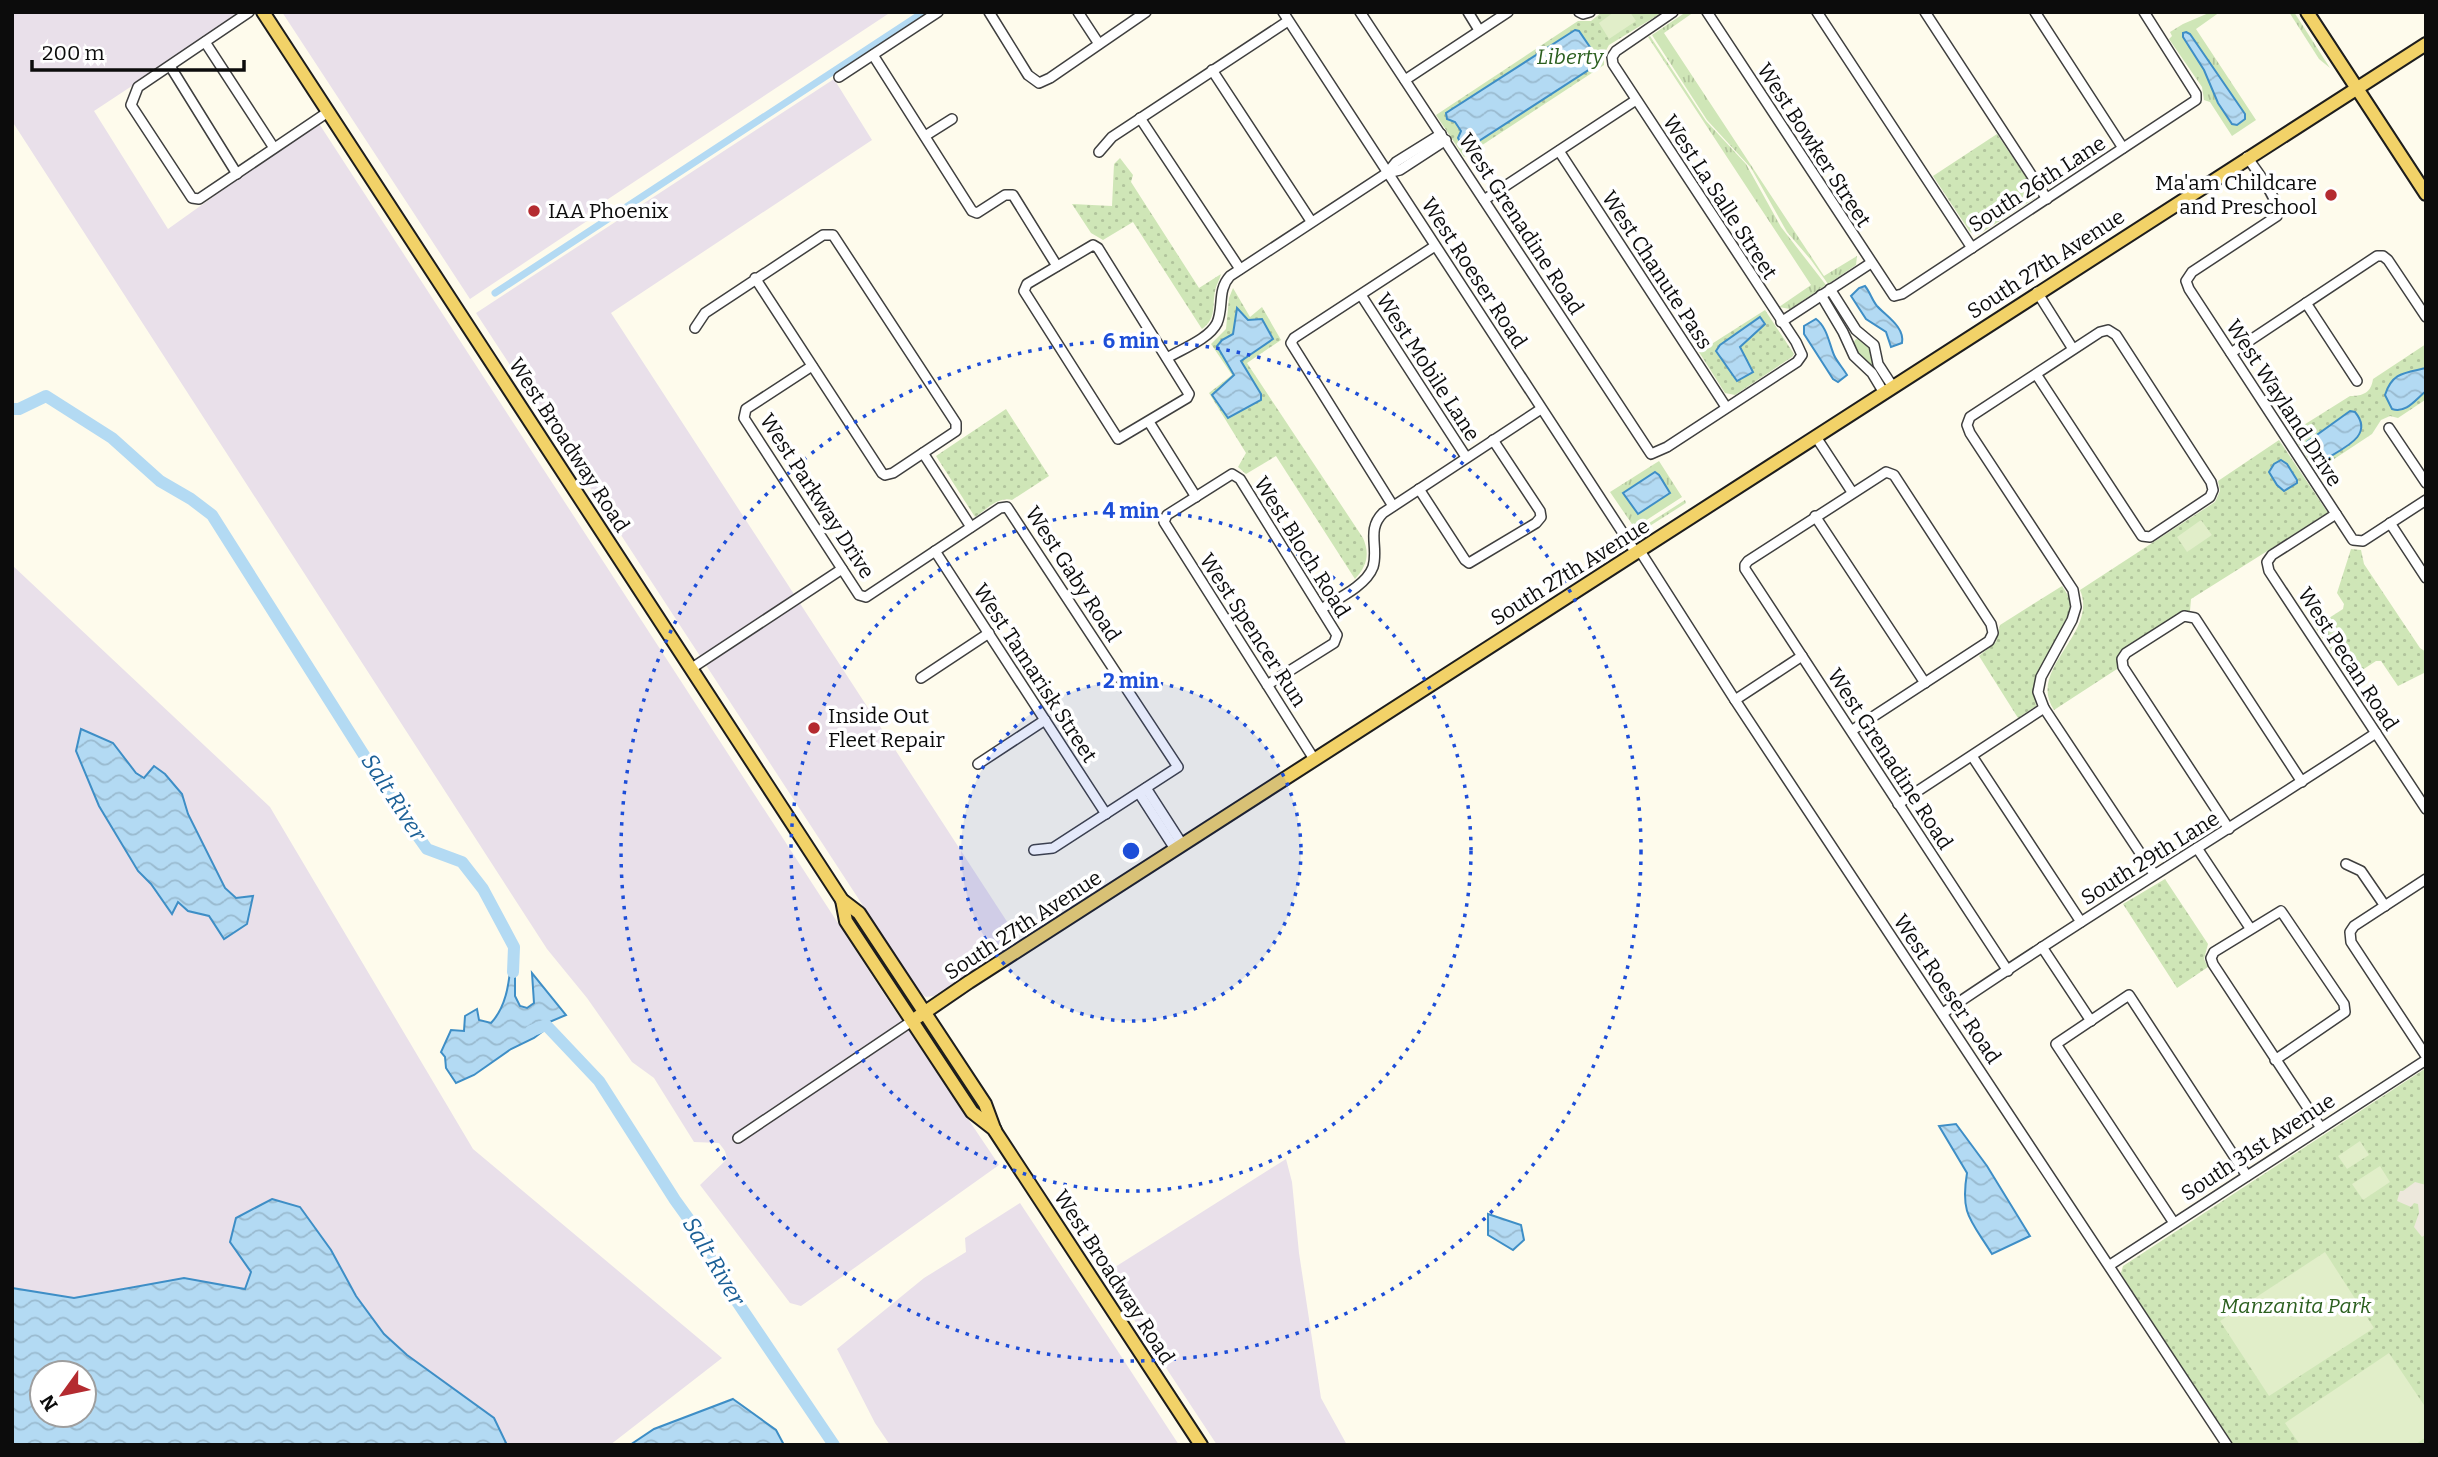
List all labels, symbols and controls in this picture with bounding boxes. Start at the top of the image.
scale bar [32,28,243,72]
text: 200 m [42,40,105,66]
park label: Liberty [1537,44,1604,70]
street label: West Bowker Street [1751,58,1877,232]
street label: West La Salle Street [1657,110,1783,284]
street label: West Grenadine Road [1453,128,1589,320]
street label: South 26th Lane [1964,130,2110,238]
place label: Ma'am Childcare and Preschool [2155,170,2317,220]
street label: West Chanute Pass [1596,186,1718,354]
marker: Ma'am Childcare and Preschool [2323,187,2339,203]
street label: West Roeser Road [1416,193,1532,353]
place label: IAA Phoenix [548,198,669,224]
marker: IAA Phoenix [526,203,542,219]
street label: South 27th Avenue [1962,203,2130,325]
street label: West Mobile Lane [1370,288,1486,446]
street label: West Wayland Drive [2220,315,2348,491]
text: 6 min [1103,328,1160,354]
street label: West Broadway Road [503,353,635,537]
street label: West Parkway Drive [754,409,880,583]
street label: West Bloch Road [1248,472,1356,622]
text: 4 min [1103,498,1160,524]
street label: West Gaby Road [1020,501,1126,647]
street label: South 27th Avenue [1486,513,1654,631]
street label: West Spencer Run [1194,548,1312,712]
street label: West Tamarisk Street [967,579,1103,768]
street label: West Pecan Road [2292,582,2404,736]
street label: West Grenadine Road [1822,663,1958,855]
text: 2 min [1103,668,1159,694]
place label: Inside Out Fleet Repair [828,703,945,753]
marker: Inside Out Fleet Repair [806,720,822,736]
water label: Salt River [356,748,433,847]
street label: South 29th Lane [2076,805,2224,911]
centre of rings [1119,839,1143,863]
street label: South 27th Avenue [939,864,1107,986]
street label: West Roeser Road [1887,909,2007,1069]
street label: South 31st Avenue [2176,1088,2340,1206]
street label: West Broadway Road [1048,1185,1180,1369]
water label: Salt River [677,1212,752,1312]
park label: Manzanita Park [2221,1293,2372,1319]
north arrow [28,1359,98,1429]
text: N [35,1390,63,1415]

